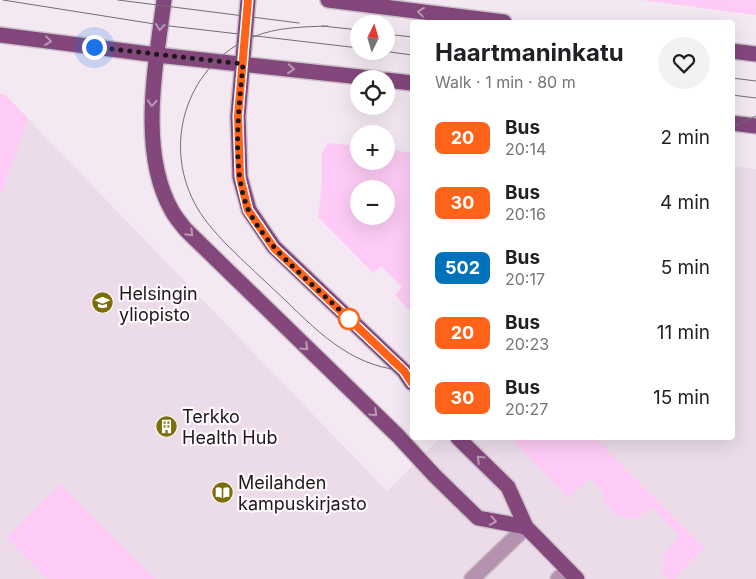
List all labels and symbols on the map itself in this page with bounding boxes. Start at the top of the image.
one-way arrow [417,7,425,18]
north arrow [350,15,395,60]
one-way arrow [155,24,166,32]
one-way arrow [45,35,53,46]
your location [82,35,107,60]
one-way arrow [288,63,296,74]
one-way arrow [147,100,158,108]
one-way arrow [184,227,193,236]
place label: Helsingin yliopisto [119,283,198,325]
school or university icon: Helsingin yliopisto [91,291,115,315]
unlabelled marker [338,308,360,330]
one-way arrow [300,341,309,350]
place label: Terkko Health Hub [182,406,277,448]
one-way arrow [369,407,378,416]
building icon: Terkko Health Hub [154,414,178,438]
one-way arrow [476,456,485,465]
place label: Meilahden kampuskirjasto [238,472,367,514]
library icon: Meilahden kampuskirjasto [210,480,234,504]
one-way arrow [488,515,497,526]

